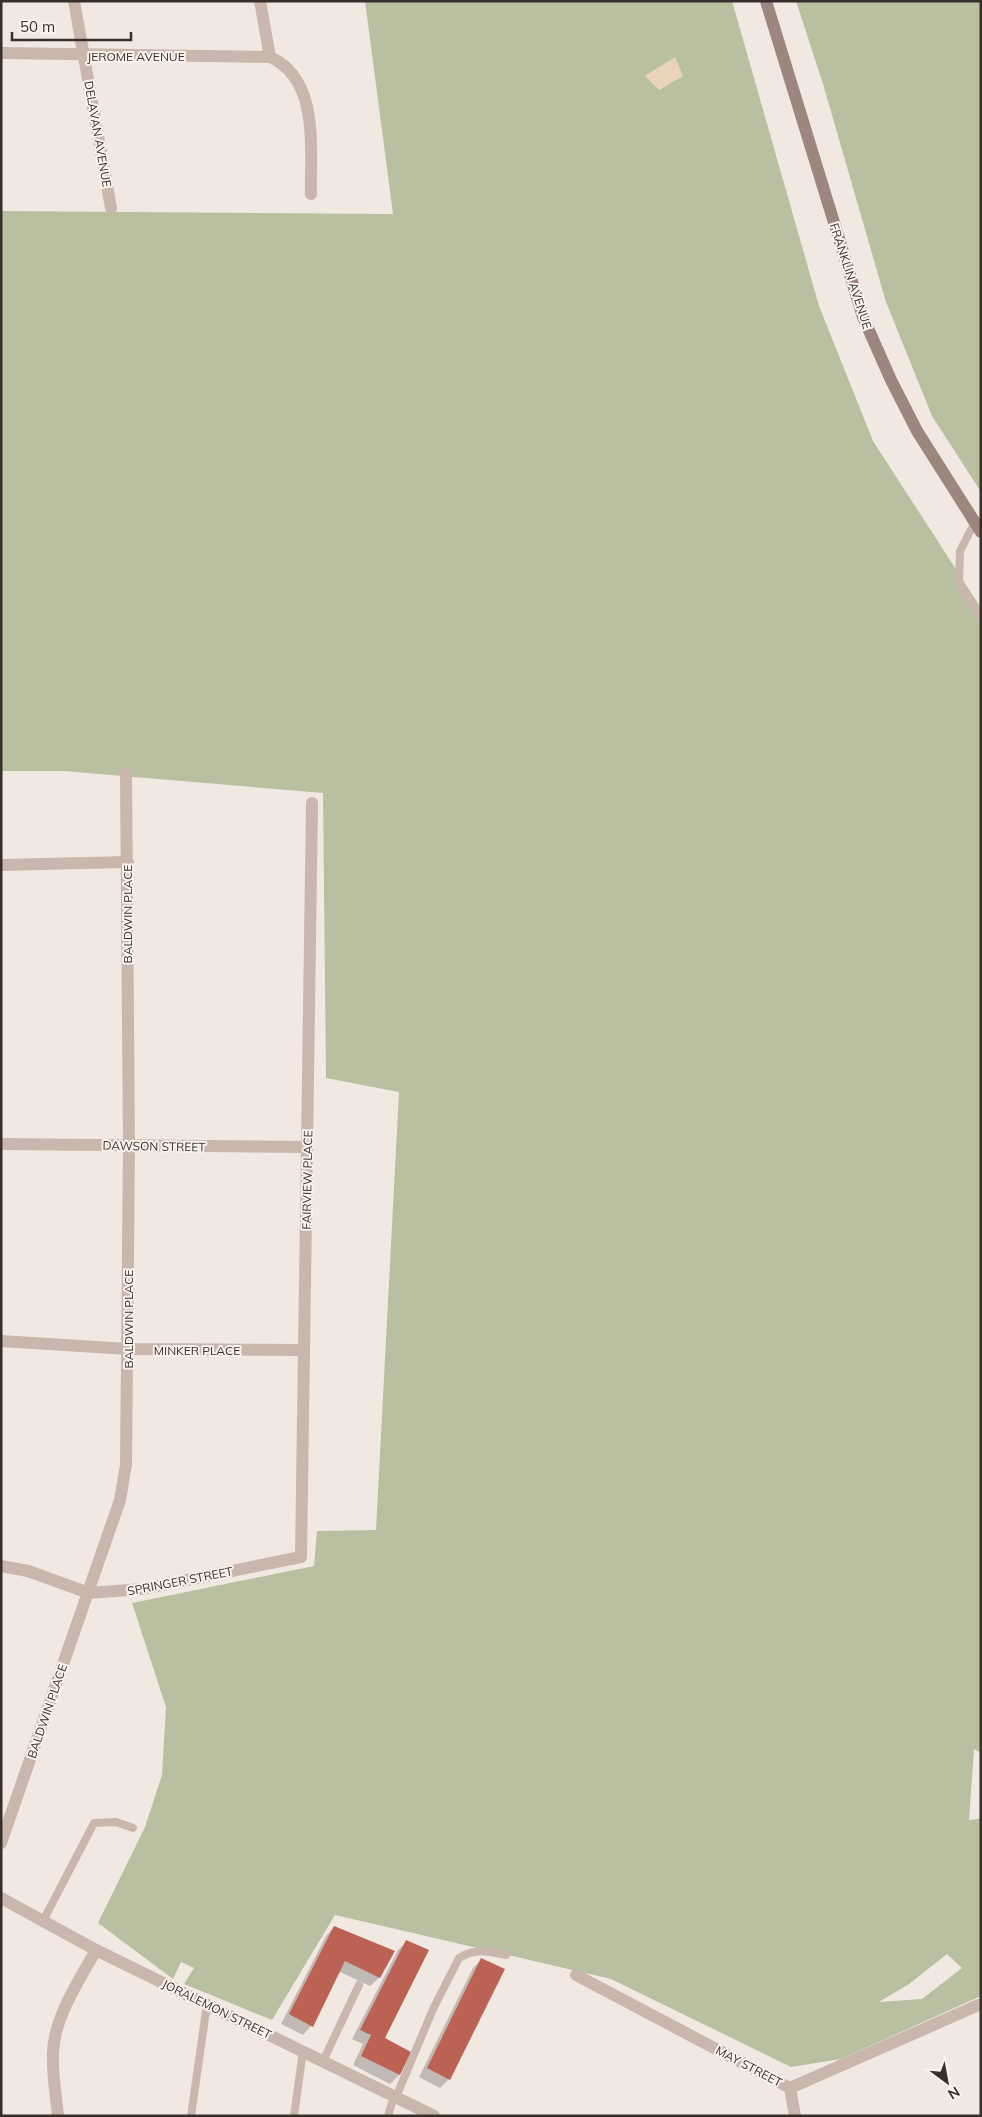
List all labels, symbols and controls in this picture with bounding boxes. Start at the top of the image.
scale bar [12,10,131,42]
text: 50 m [20,17,55,36]
street label: JEROME AVENUE [87,49,185,64]
street label: DELAVAN AVENUE [81,80,115,188]
street label: FRANKLIN AVENUE [827,221,875,331]
street label: BALDWIN PLACE [120,865,135,963]
street label: FAIRVIEW PLACE [299,1130,315,1230]
street label: DAWSON STREET [102,1138,206,1154]
street label: BALDWIN PLACE [121,1270,136,1368]
street label: MINKER PLACE [154,1343,240,1358]
street label: SPRINGER STREET [126,1563,235,1599]
street label: BALDWIN PLACE [24,1662,70,1760]
street label: JORALEMON STREET [160,1976,275,2042]
street label: MAY STREET [713,2042,785,2090]
north arrow [922,2057,972,2107]
text: N [945,2083,963,2103]

